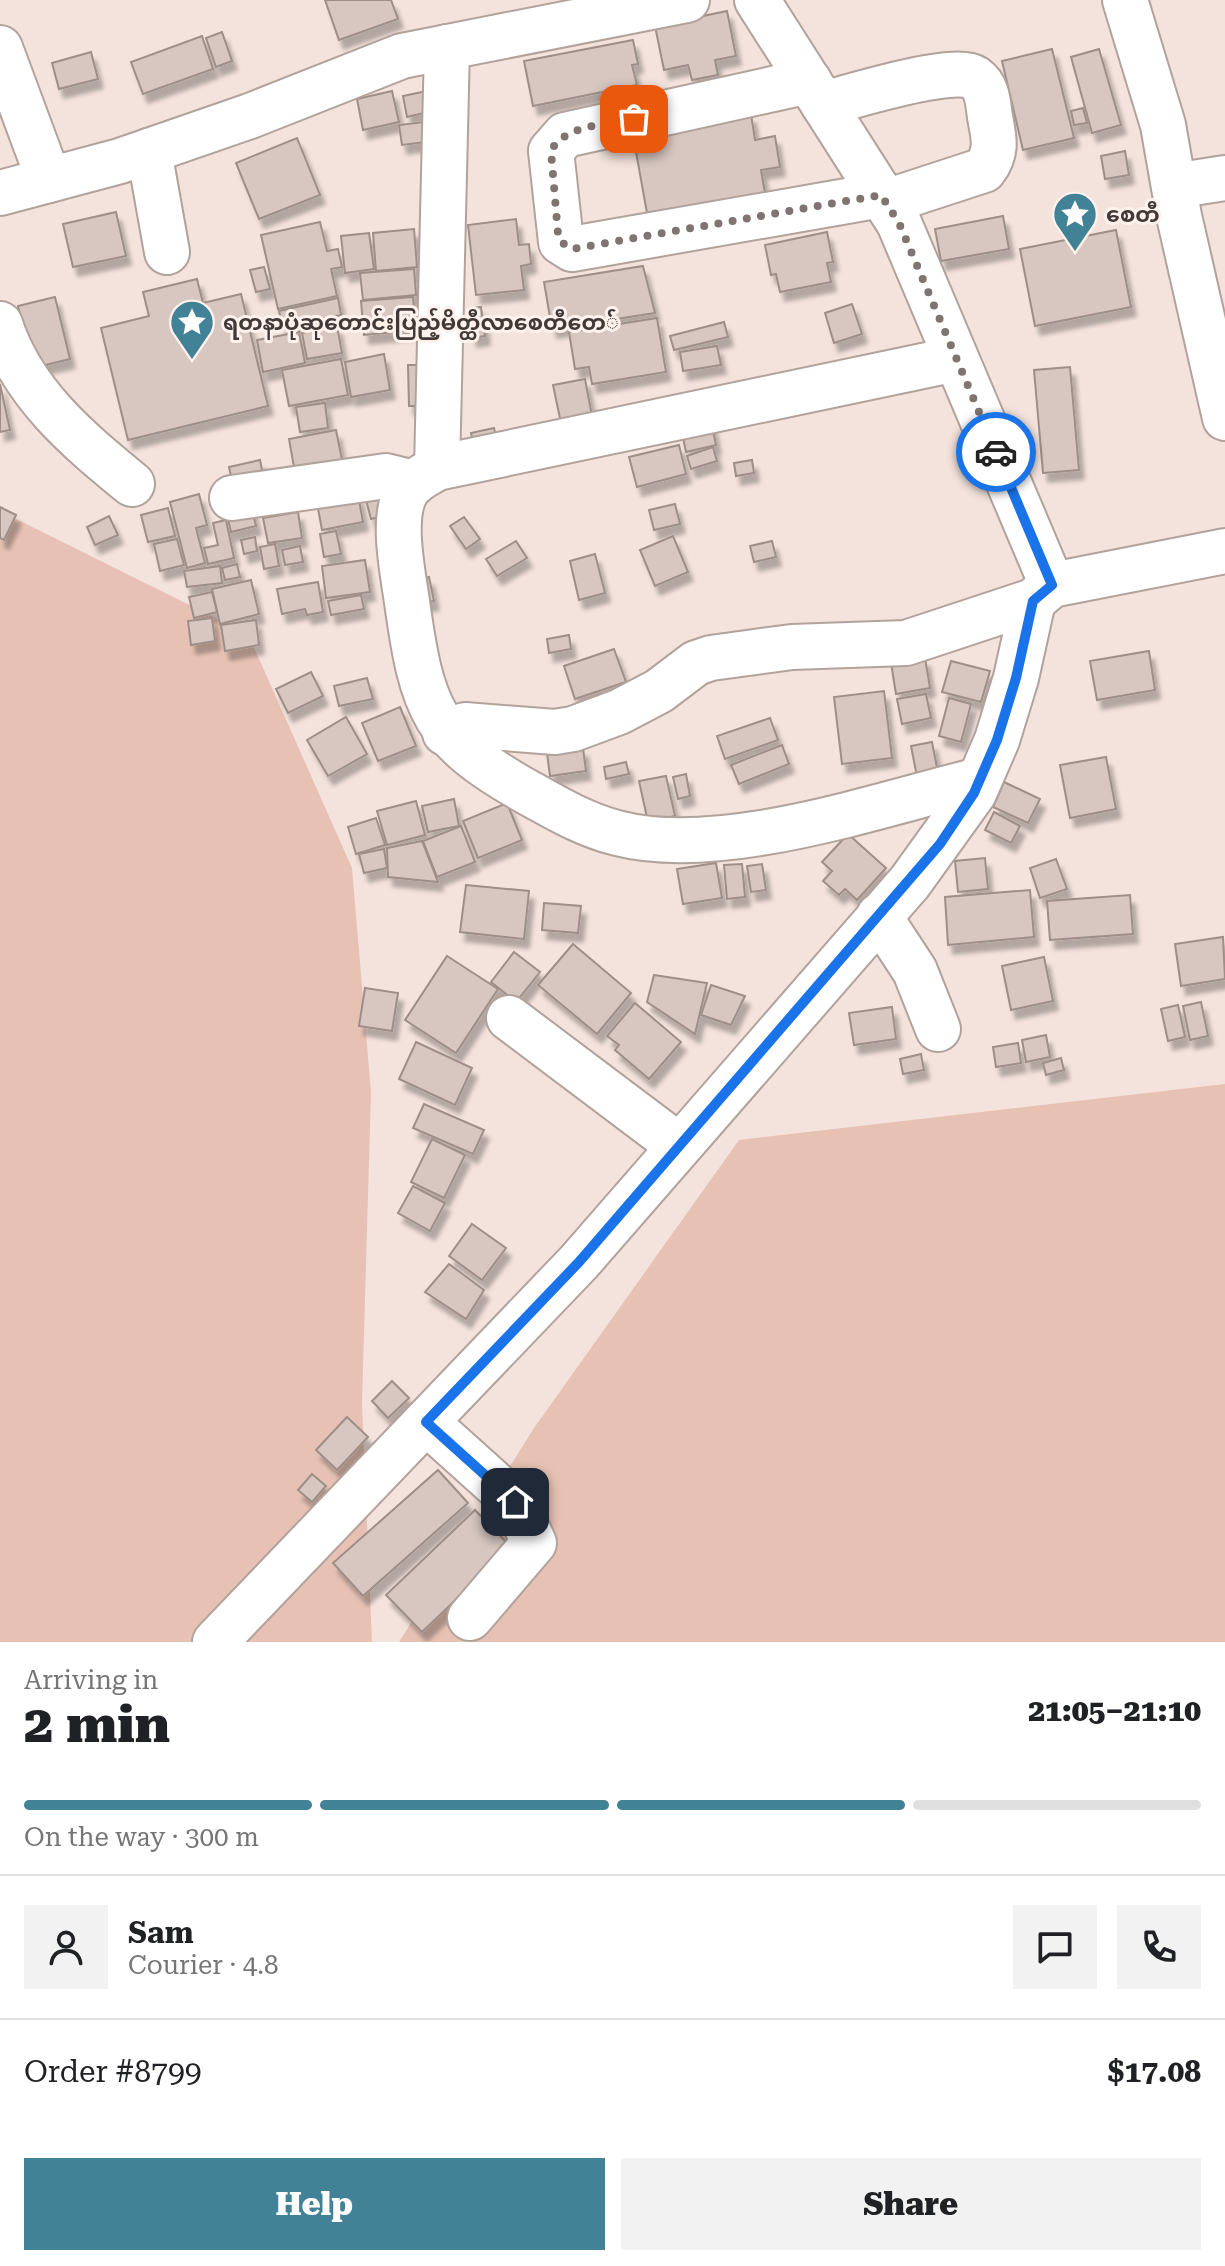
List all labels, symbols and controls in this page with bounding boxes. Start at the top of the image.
pin [600,85,668,153]
icon: bag [612,97,656,141]
place icon: စေတီ [1051,190,1099,253]
place label: စေတီ [1106,201,1160,227]
place icon: ရတနာပုံဆုတောင်းပြည့်မိတ္ထီလာစေတီတေ် [168,298,216,361]
place label: ရတနာပုံဆုတောင်းပြည့်မိတ္ထီလာစေတီတေ် [223,307,619,340]
courier [956,412,1036,492]
icon: car [974,430,1018,474]
pin [481,1468,549,1536]
icon: home [493,1480,537,1524]
text: Arriving in [24,1665,158,1695]
text: 21:05–21:10 [1028,1693,1201,1728]
text: 2 min [24,1694,170,1755]
text: On the way · 300 m [24,1822,259,1852]
button: person [24,1905,108,1989]
button: chat [1013,1905,1097,1989]
button: phone [1117,1905,1201,1989]
text: Sam [128,1915,194,1950]
text: Courier · 4.8 [128,1950,278,1980]
text: Order #8799 [24,2054,202,2089]
text: $17.08 [1108,2054,1201,2089]
button: Help [24,2158,605,2250]
button: Share [621,2158,1201,2250]

